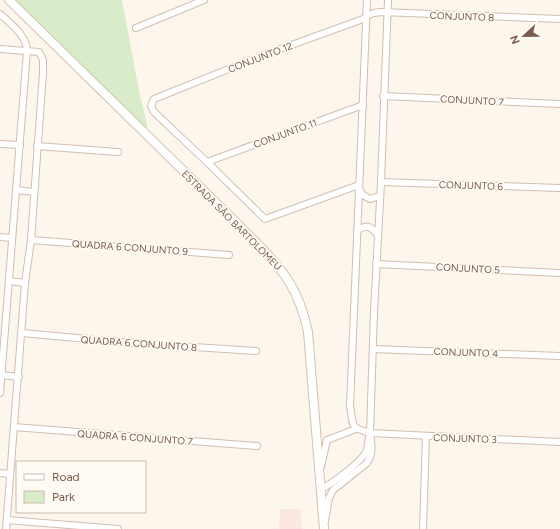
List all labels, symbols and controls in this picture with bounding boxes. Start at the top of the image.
street label: CONJUNTO 8 [429,9,494,24]
north arrow [504,16,544,56]
text: N [508,33,523,46]
street label: CONJUNTO 12 [226,39,294,76]
street label: CONJUNTO 7 [440,92,505,109]
street label: CONJUNTO 11 [252,116,319,151]
street label: ESTRADA SÃO BARTOLOMEU [179,167,285,273]
street label: CONJUNTO 6 [439,178,504,193]
street label: QUADRA 6 CONJUNTO 9 [72,237,189,258]
street label: CONJUNTO 5 [436,260,501,277]
street label: QUADRA 6 CONJUNTO 8 [80,333,198,354]
street label: CONJUNTO 4 [433,345,499,360]
street label: QUADRA 6 CONJUNTO 7 [77,427,194,448]
street label: CONJUNTO 3 [433,431,497,446]
legend [16,461,146,513]
text: Road [52,470,80,484]
text: Park [52,490,75,504]

